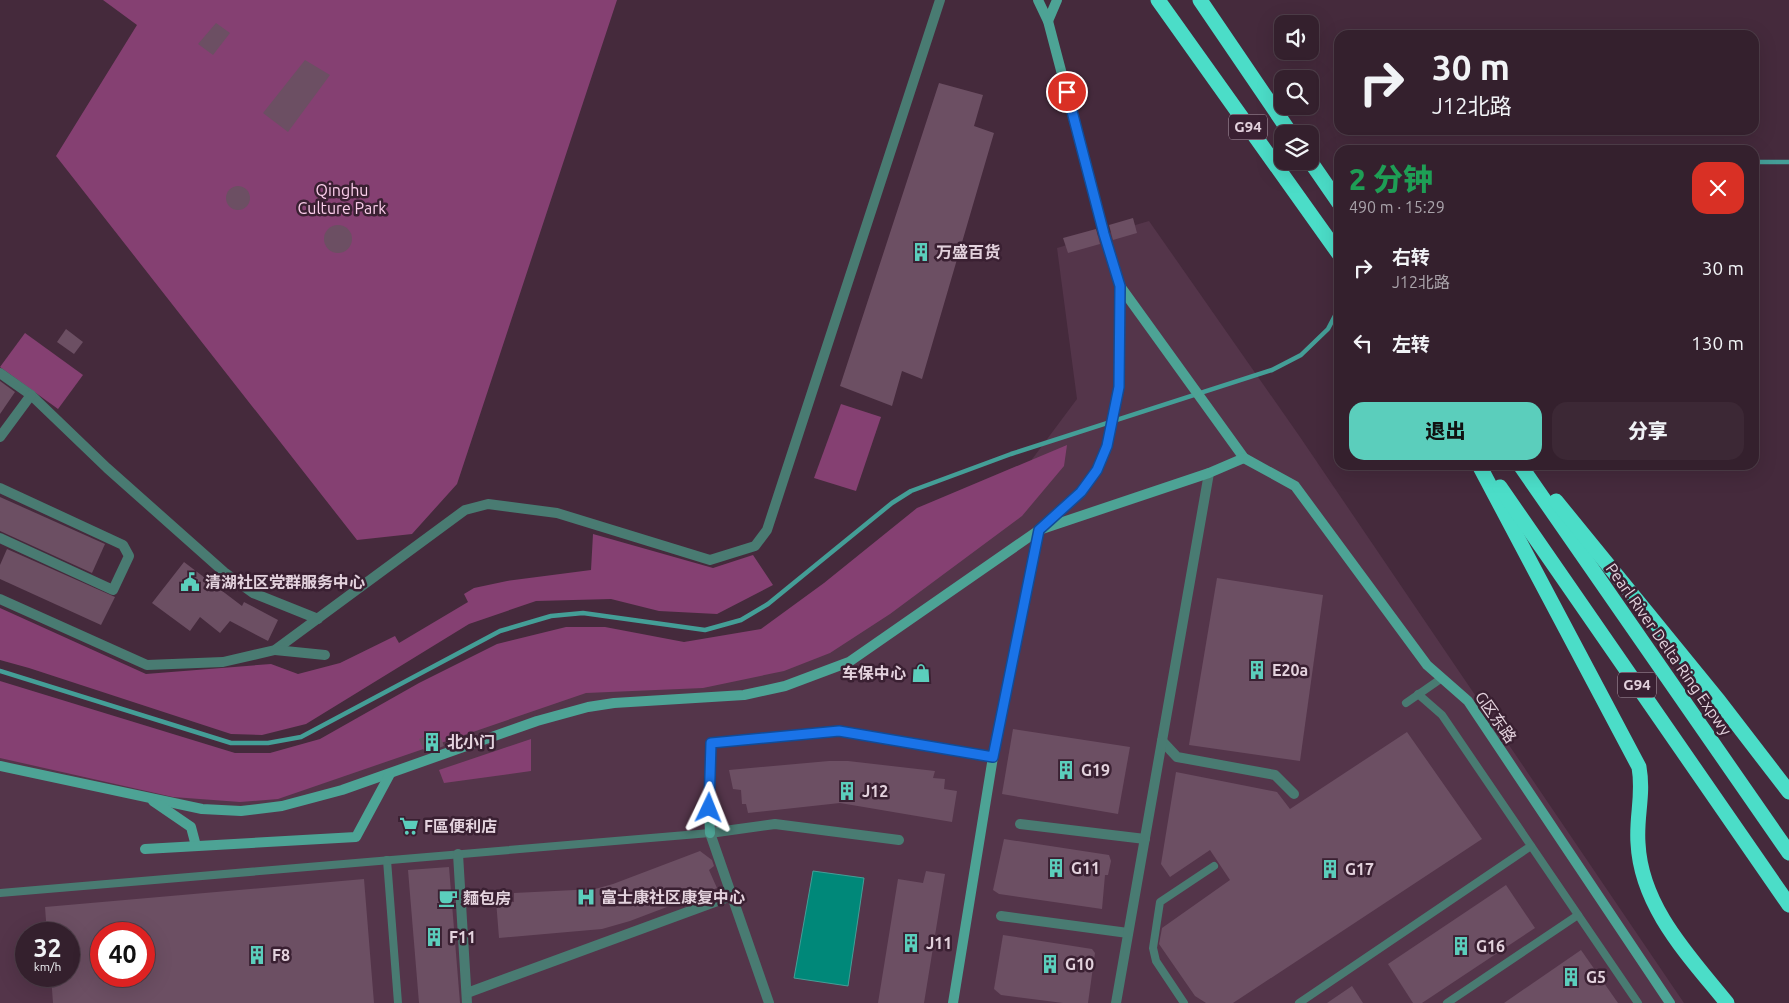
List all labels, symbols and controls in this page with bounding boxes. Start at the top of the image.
map controls [1274,15,1319,170]
button: sound [1274,15,1319,60]
text: 30 m [1432,47,1510,87]
icon: right [1349,50,1414,115]
button: search [1274,70,1319,115]
pin [1046,71,1088,113]
icon: arrive [1053,78,1081,106]
text: J12北路 [1432,93,1512,118]
road number: G94 [1229,114,1267,140]
button: layers [1274,125,1319,170]
text: 2 分钟 [1349,162,1433,196]
button: close [1692,162,1744,214]
park label: Qinghu Culture Park [298,181,386,217]
text: 490 m · 15:29 [1349,198,1445,216]
building icon: 万盛百货 [910,241,932,263]
place label: 万盛百货 [936,243,1000,261]
text: 右转 [1392,246,1430,268]
icon: right [1349,254,1377,282]
text: 30 m [1702,257,1744,279]
text: J12北路 [1392,273,1450,291]
icon: left [1349,329,1377,357]
text: 130 m [1691,332,1744,354]
text: 左转 [1392,333,1430,355]
button: 退出 [1349,402,1542,460]
button: 分享 [1552,402,1744,460]
street label: Pearl River Delta Ring Expwy [1603,560,1736,739]
public building icon: 清湖社区党群服务中心 [179,571,201,593]
place label: 清湖社区党群服务中心 [205,573,365,591]
building icon: E20a [1246,659,1268,681]
place label: E20a [1272,661,1308,679]
shop icon: 车保中心 [910,662,932,684]
place label: 车保中心 [842,664,906,682]
road number: G94 [1618,672,1656,698]
street label: G区东路 [1472,688,1520,746]
building icon: 北小门 [421,731,443,753]
place label: 北小门 [447,733,495,751]
building icon: G19 [1055,759,1077,781]
place label: G19 [1081,761,1110,779]
building icon: J12 [836,780,858,802]
position arrow [682,781,734,833]
place label: J12 [862,782,888,800]
supermarket icon: F區便利店 [398,815,420,837]
place label: F區便利店 [424,817,497,835]
building icon: G11 [1045,857,1067,879]
building icon: G17 [1319,858,1341,880]
place label: G11 [1071,859,1100,877]
place label: G17 [1345,860,1374,878]
hospital icon: 富士康社区康复中心 [575,886,597,908]
cafe icon: 麵包房 [437,887,459,909]
place label: 富士康社区康复中心 [601,888,745,906]
place label: 麵包房 [463,889,511,907]
speed limit sign: 40 [90,922,155,987]
building icon: F11 [423,926,445,948]
place label: F11 [449,928,476,946]
building icon: J11 [900,932,922,954]
text: 32 [33,934,62,962]
place label: J11 [926,934,952,952]
building icon: G16 [1450,935,1472,957]
place label: G16 [1476,937,1505,955]
building icon: F8 [246,944,268,966]
place label: F8 [272,946,290,964]
building icon: G10 [1039,953,1061,975]
place label: G10 [1065,955,1094,973]
text: km/h [34,960,61,973]
building icon: G5 [1560,966,1582,988]
place label: G5 [1586,968,1606,986]

